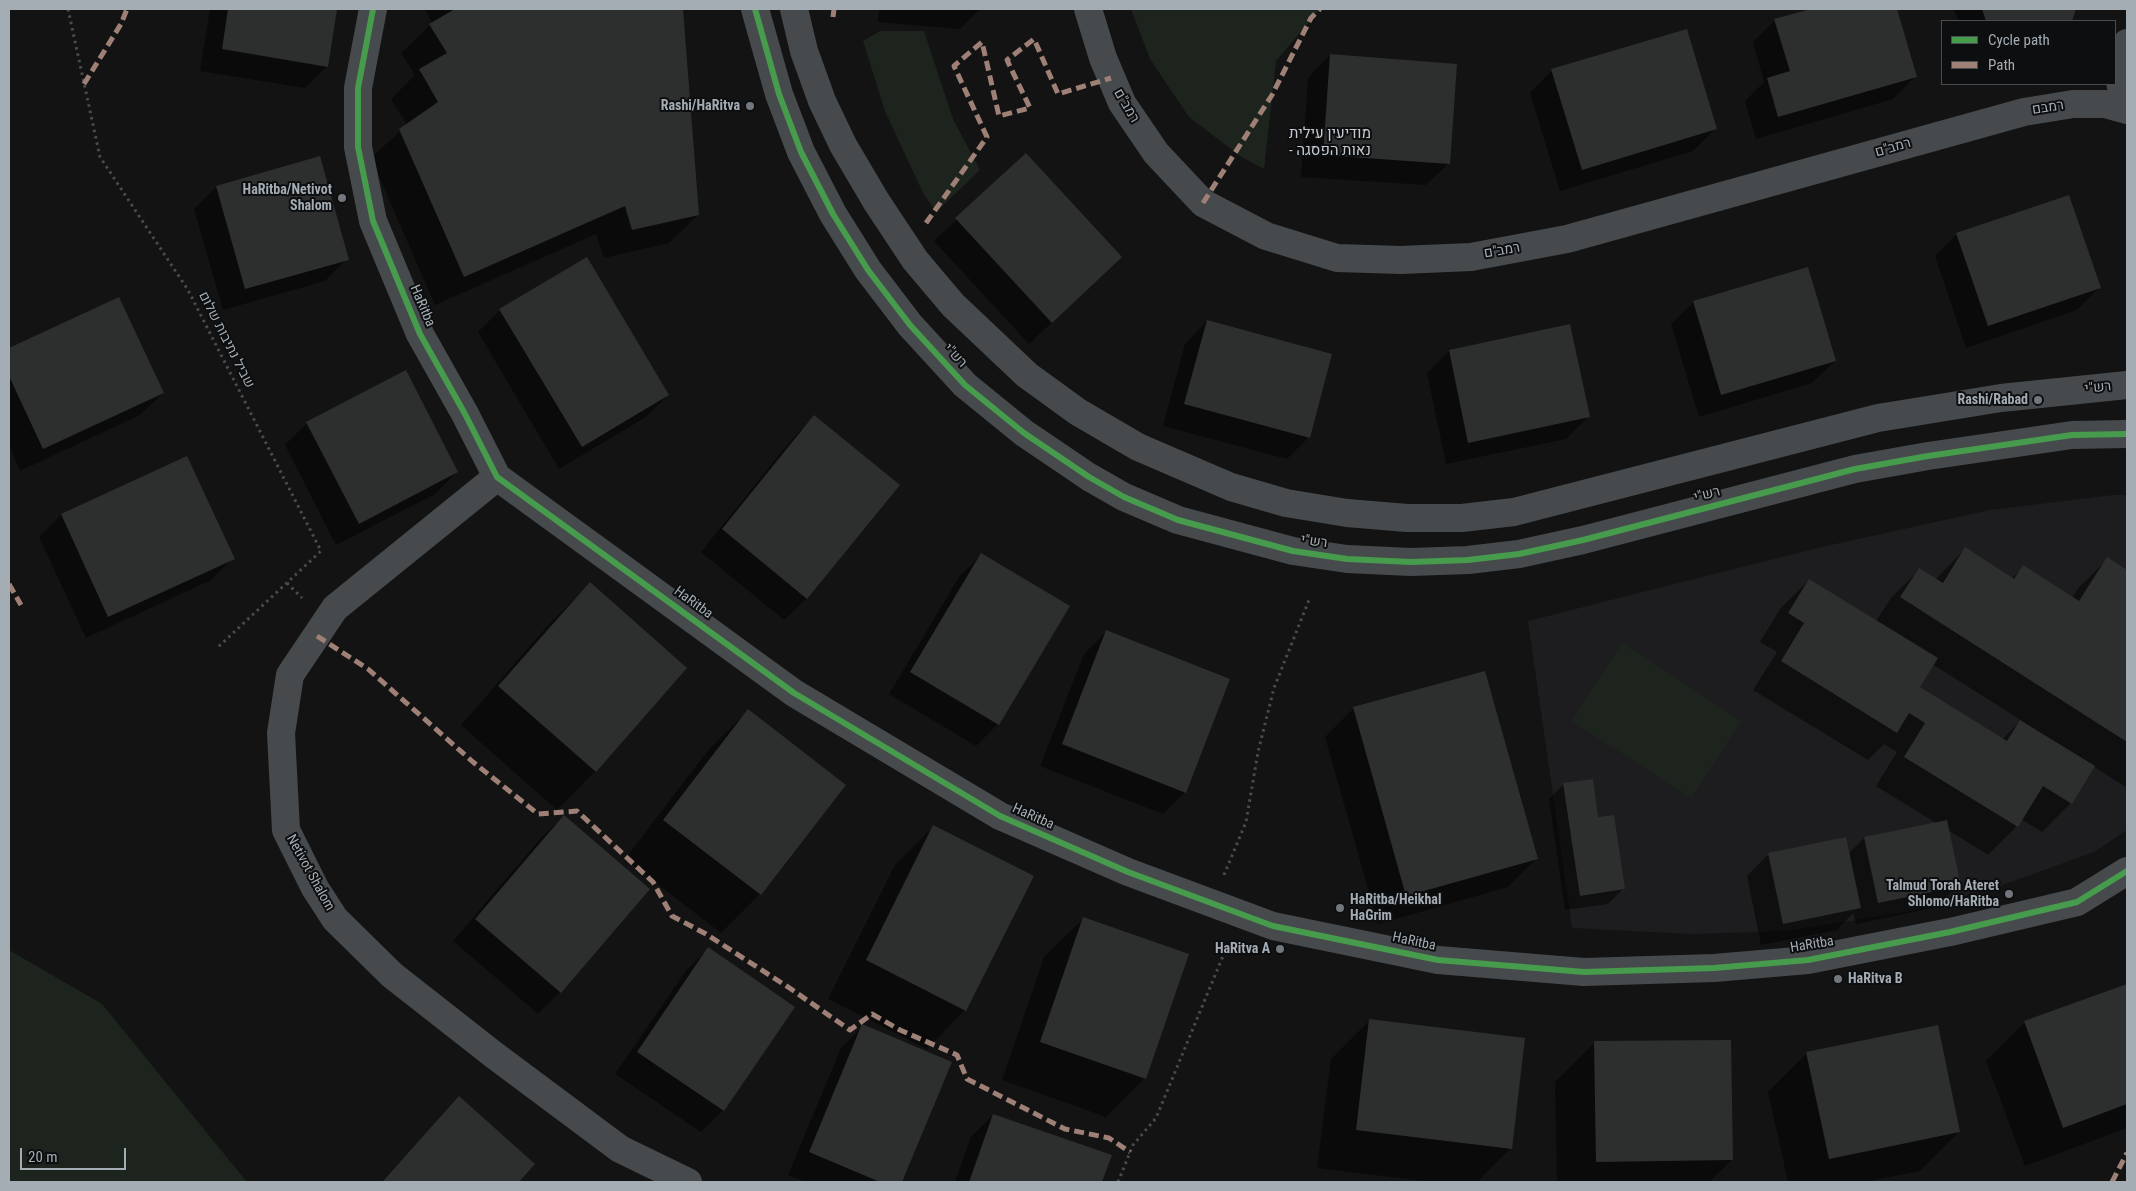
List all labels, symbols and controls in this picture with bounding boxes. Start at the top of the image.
legend [1941,20,2116,85]
text: Cycle path [1988,31,2050,49]
text: Path [1988,56,2015,74]
street label: רמב"ם [1110,86,1142,126]
street label: רמבם [2031,97,2065,119]
place label: Rashi/HaRitva [661,98,740,114]
marker: Rashi/HaRitva [744,100,756,112]
district label: מודיעין עילית - נאות הפסגה [1289,125,1371,160]
street label: רמב"ם [1873,135,1913,161]
place label: HaRitba/Netivot Shalom [243,182,332,214]
marker: HaRitba/Netivot Shalom [336,192,348,204]
street label: רמב"ם [1483,240,1521,262]
street label: HaRitba [406,283,438,329]
street label: שביל נתיבות שלום [194,289,258,391]
street label: רש"י [940,341,970,371]
street label: רש"י [2084,378,2112,398]
place label: Rashi/Rabad [1957,392,2028,408]
marker: Rashi/Rabad [2032,394,2044,406]
street label: רש"י [1692,483,1722,507]
street label: רש"י [1300,532,1328,552]
street label: HaRitba [670,583,716,623]
street label: HaRitba [1010,800,1056,834]
street label: Netivot Shalom [282,832,338,914]
place label: Talmud Torah Ateret Shlomo/HaRitba [1886,878,1999,910]
marker: Talmud Torah Ateret Shlomo/HaRitba [2003,888,2015,900]
place label: HaRitba/Heikhal HaGrim [1350,892,1441,924]
marker: HaRitba/Heikhal HaGrim [1334,902,1346,914]
street label: HaRitba [1391,929,1437,955]
street label: HaRitba [1789,933,1835,957]
place label: HaRitva A [1215,941,1270,957]
marker: HaRitva A [1274,943,1286,955]
place label: HaRitva B [1848,971,1903,987]
marker: HaRitva B [1832,973,1844,985]
scale bar [22,1138,129,1170]
text: 20 m [28,1148,58,1166]

